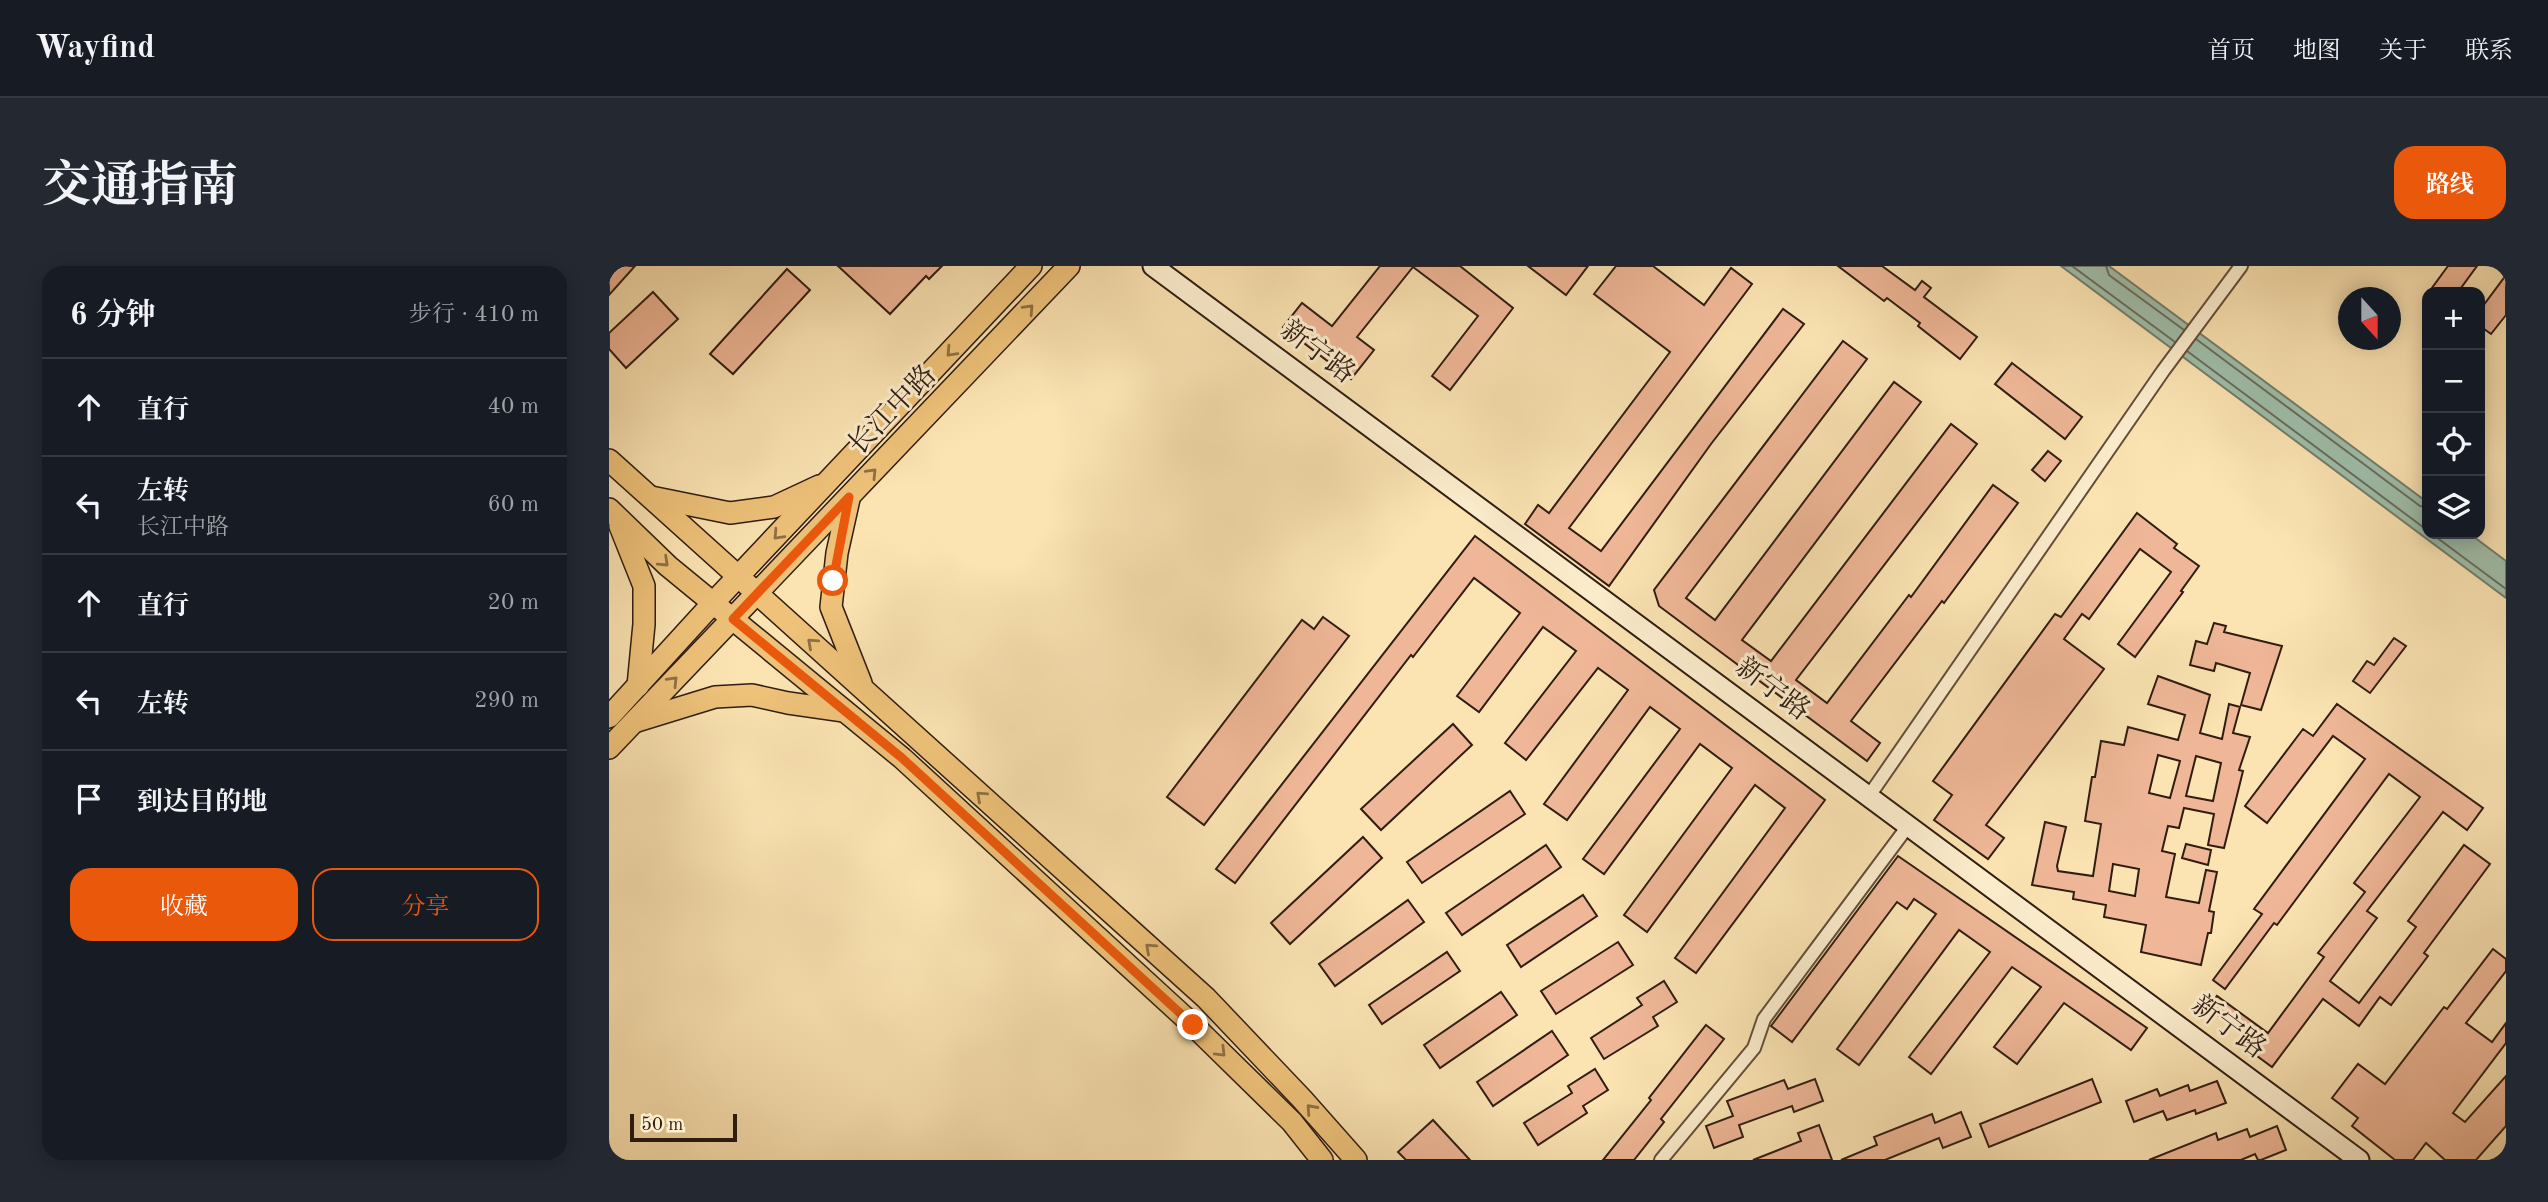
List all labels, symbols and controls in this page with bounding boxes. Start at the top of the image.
text: Wayfind [35,32,155,65]
text: 首页 [2207,40,2255,64]
text: 地图 [2293,40,2341,64]
text: 关于 [2379,40,2427,64]
text: 联系 [2465,40,2513,64]
button: 路线 [2394,146,2506,219]
text: 交通指南 [42,164,238,213]
north arrow [2338,287,2401,350]
map controls [2422,287,2485,539]
button: + [2422,287,2485,350]
text: 6 分钟 [70,301,156,331]
text: 步行 · 410 m [409,303,539,326]
one-way arrow [1021,304,1034,317]
street label: 新宁路 [1275,314,1361,389]
one-way arrow [947,344,960,357]
button: − [2422,350,2485,413]
street label: 长江中路 [842,359,942,461]
icon: ahead [70,388,108,426]
text: 40 m [488,395,539,418]
text: 直行 [137,398,189,424]
button: locate [2422,413,2485,476]
one-way arrow [864,468,877,481]
button: layers [2422,476,2485,539]
text: 左转 [137,479,189,505]
icon: left [70,486,108,524]
text: 60 m [488,493,539,516]
text: 长江中路 [137,516,229,539]
one-way arrow [773,527,786,540]
one-way arrow [656,554,669,567]
route start [817,565,848,596]
icon: ahead [70,584,108,622]
text: 20 m [488,591,539,614]
text: 直行 [137,594,189,620]
one-way arrow [807,639,820,651]
street label: 新宁路 [1730,651,1816,726]
one-way arrow [665,677,678,690]
icon: left [70,682,108,720]
text: 290 m [474,689,539,712]
text: 左转 [137,692,189,718]
icon: arrive [70,780,108,818]
text: 到达目的地 [137,790,267,816]
one-way arrow [976,791,989,804]
button: 收藏 [70,868,298,941]
button: 分享 [312,868,539,941]
one-way arrow [1145,944,1158,956]
street label: 新宁路 [2186,989,2272,1064]
route end [1177,1009,1208,1040]
one-way arrow [1213,1044,1226,1057]
one-way arrow [1307,1104,1319,1117]
scale bar [630,1111,737,1143]
text: 50 m [641,1116,683,1135]

